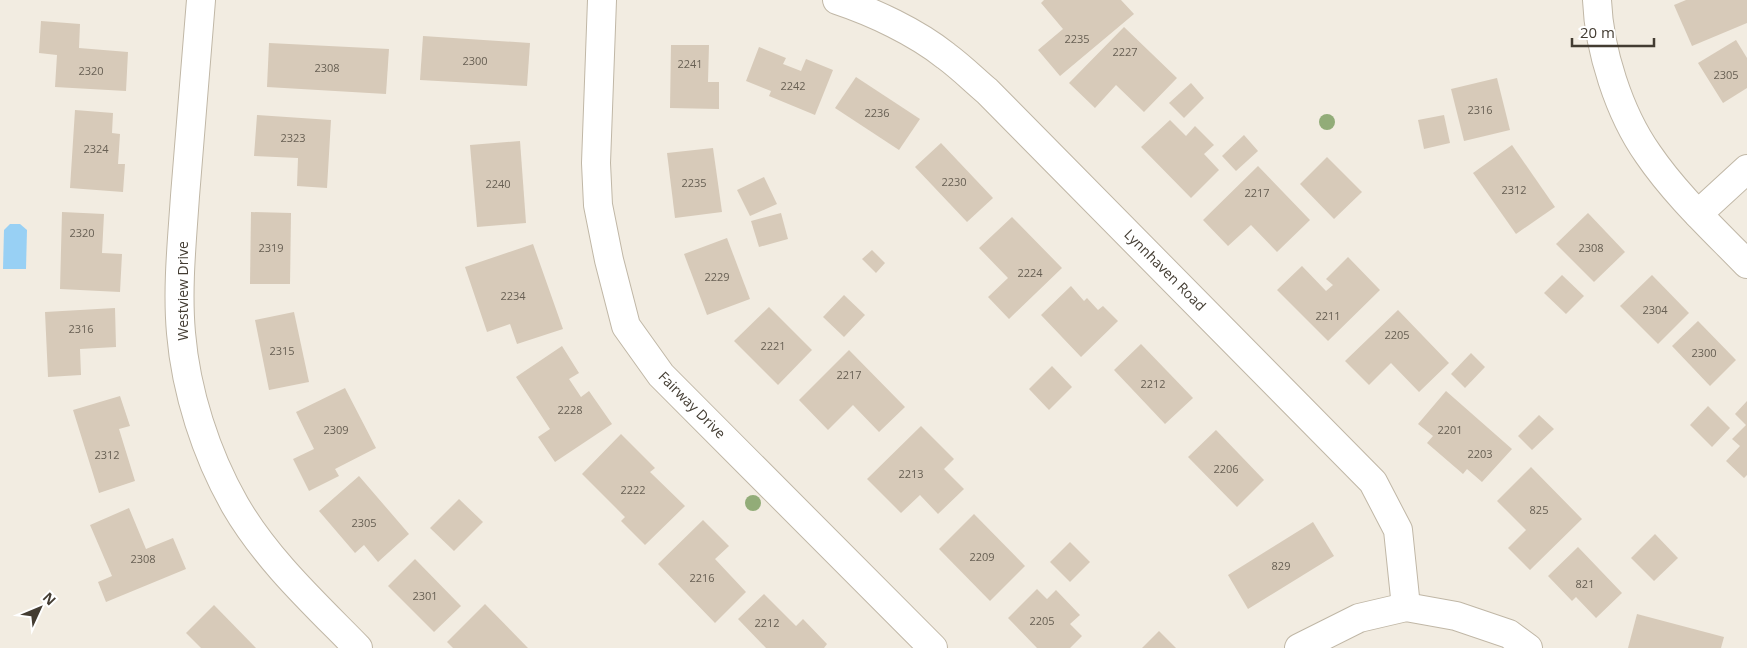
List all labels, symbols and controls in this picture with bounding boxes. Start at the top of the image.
scale bar [1572,15,1654,47]
text: 20 m [1580,22,1615,42]
house number: 2235 [1064,31,1090,46]
house number: 2227 [1112,44,1138,59]
house number: 2300 [462,53,488,68]
house number: 2241 [677,56,703,71]
house number: 2308 [314,60,340,75]
house number: 2320 [78,63,104,78]
house number: 2305 [1713,67,1739,82]
house number: 2242 [780,78,806,93]
house number: 2316 [1467,102,1493,117]
house number: 2236 [864,105,890,120]
house number: 2323 [280,130,306,145]
house number: 2324 [83,141,109,156]
house number: 2230 [941,174,967,189]
house number: 2235 [681,175,707,190]
house number: 2240 [485,176,511,191]
house number: 2312 [1501,182,1527,197]
house number: 2217 [1244,185,1270,200]
house number: 2320 [69,225,95,240]
street label: Lynnhaven Road [1120,225,1210,315]
house number: 2319 [258,240,284,255]
house number: 2308 [1578,240,1604,255]
street label: Westview Drive [173,241,192,341]
house number: 2224 [1017,265,1043,280]
house number: 2229 [704,269,730,284]
house number: 2234 [500,288,526,303]
house number: 2304 [1642,302,1668,317]
house number: 2211 [1315,308,1341,323]
house number: 2316 [68,321,94,336]
house number: 2205 [1384,327,1410,342]
house number: 2221 [760,338,786,353]
house number: 2315 [269,343,295,358]
house number: 2300 [1691,345,1717,360]
street label: Fairway Drive [655,367,730,443]
house number: 2217 [836,367,862,382]
house number: 2212 [1140,376,1166,391]
house number: 2228 [557,402,583,417]
house number: 2309 [323,422,349,437]
house number: 2201 [1437,422,1463,437]
house number: 2203 [1467,446,1493,461]
house number: 2312 [94,447,120,462]
house number: 2206 [1213,461,1239,476]
house number: 2213 [898,466,924,481]
house number: 2222 [620,482,646,497]
house number: 825 [1530,502,1548,517]
house number: 2305 [351,515,377,530]
house number: 2209 [969,549,995,564]
house number: 2308 [130,551,156,566]
house number: 829 [1272,558,1290,573]
house number: 2216 [689,570,715,585]
house number: 821 [1576,576,1594,591]
north arrow [15,583,65,633]
text: N [39,588,61,609]
house number: 2301 [412,588,438,603]
house number: 2205 [1029,613,1055,628]
house number: 2212 [754,615,780,630]

